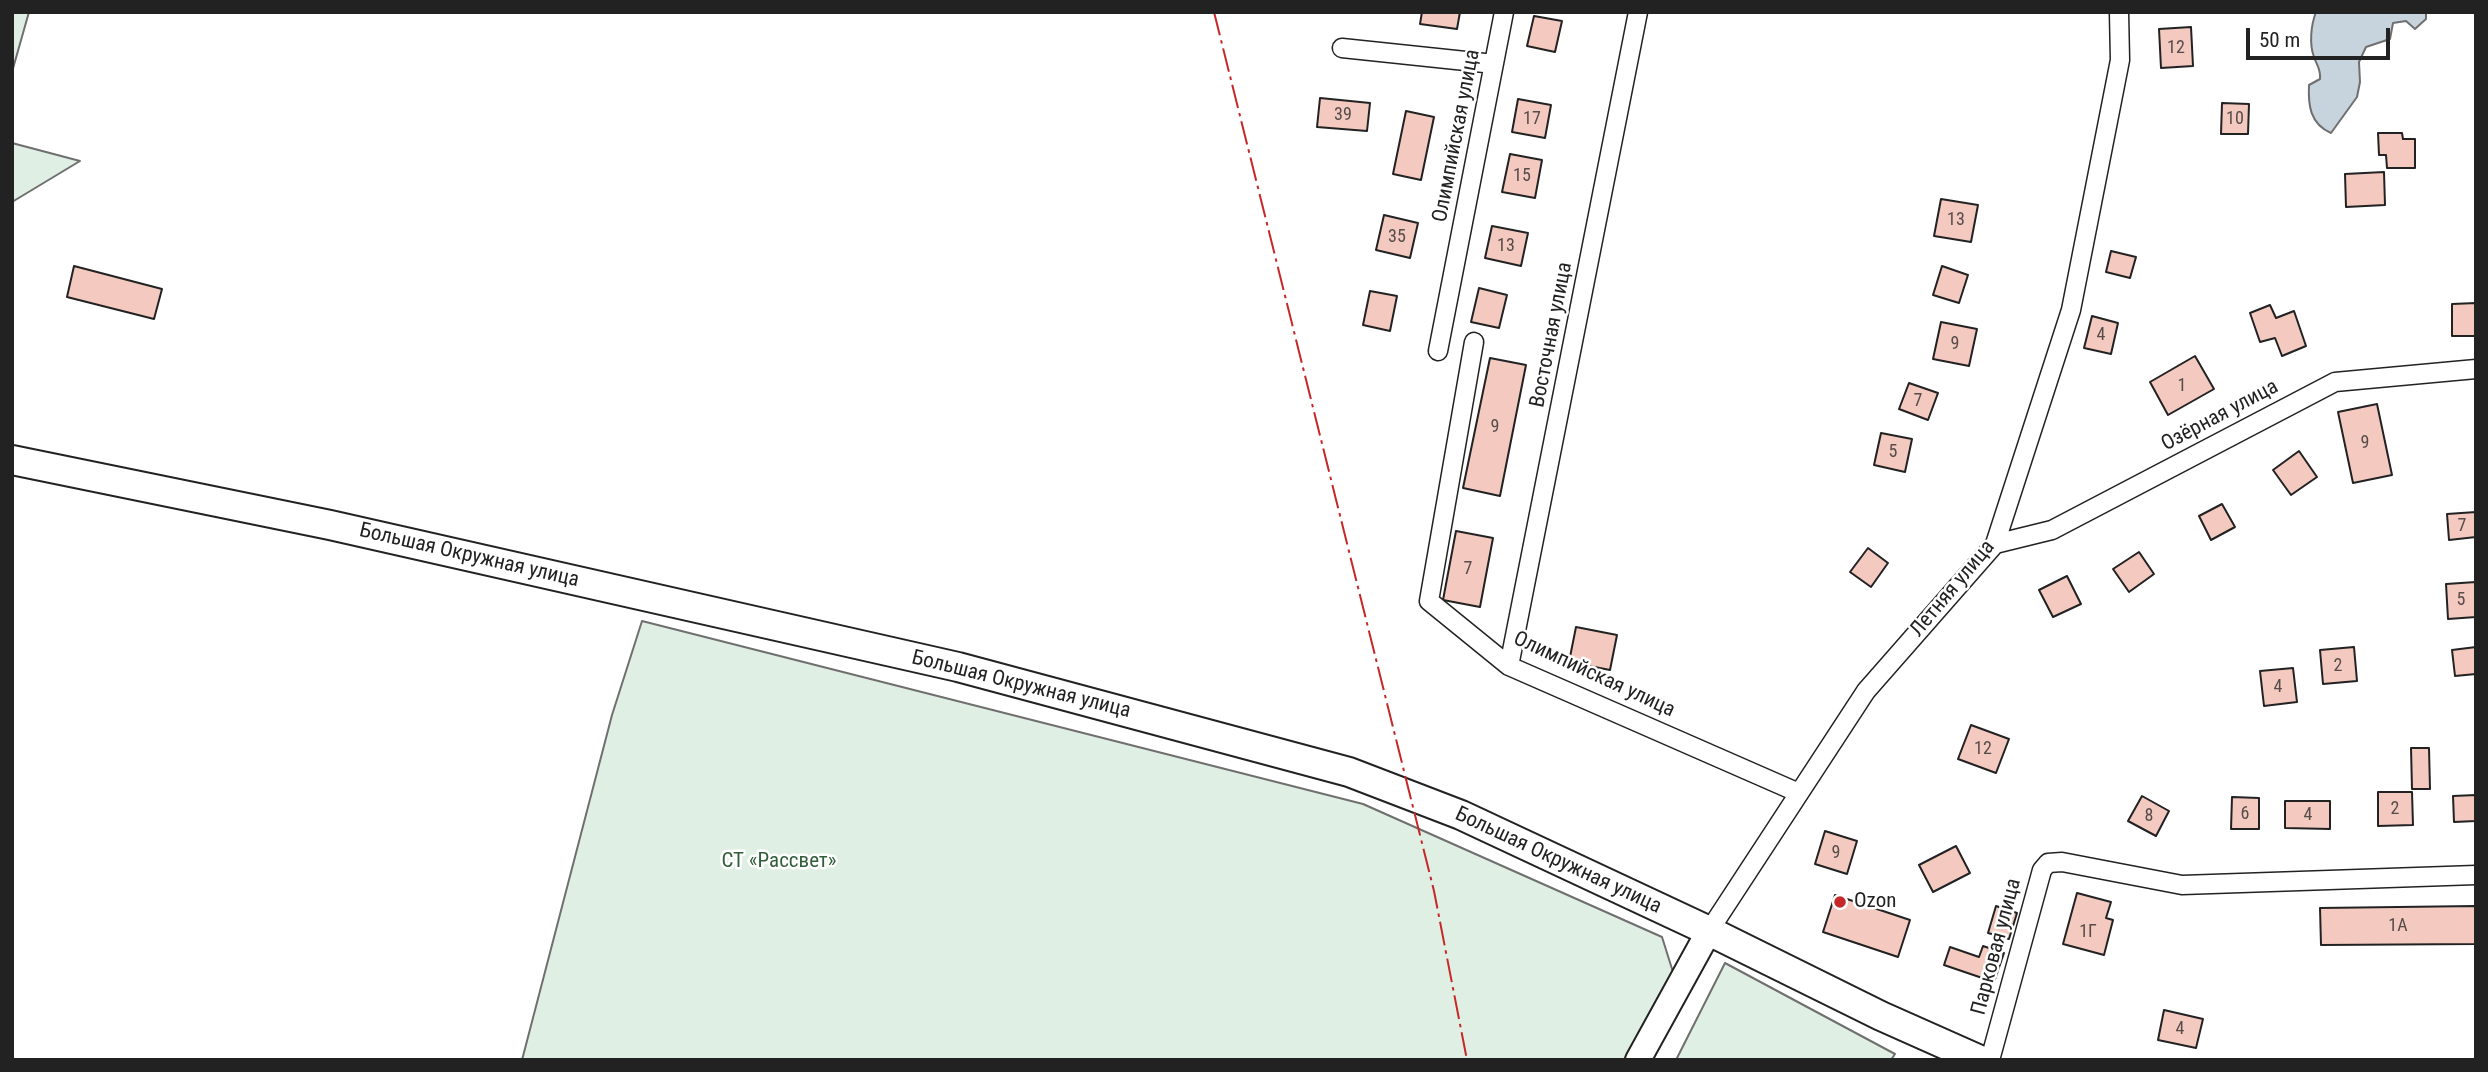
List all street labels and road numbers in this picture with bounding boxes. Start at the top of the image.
street label: Олимпийская улица [1428,48,1486,224]
street label: Восточная улица [1526,260,1578,410]
street label: Озёрная улица [2157,375,2283,457]
street label: Большая Окружная улица [357,518,581,594]
street label: Летняя улица [1905,536,2001,642]
street label: Олимпийская улица [1509,627,1679,723]
street label: Большая Окружная улица [909,646,1133,724]
street label: Большая Окружная улица [1451,802,1665,920]
street label: Парковая улица [1967,876,2027,1018]

